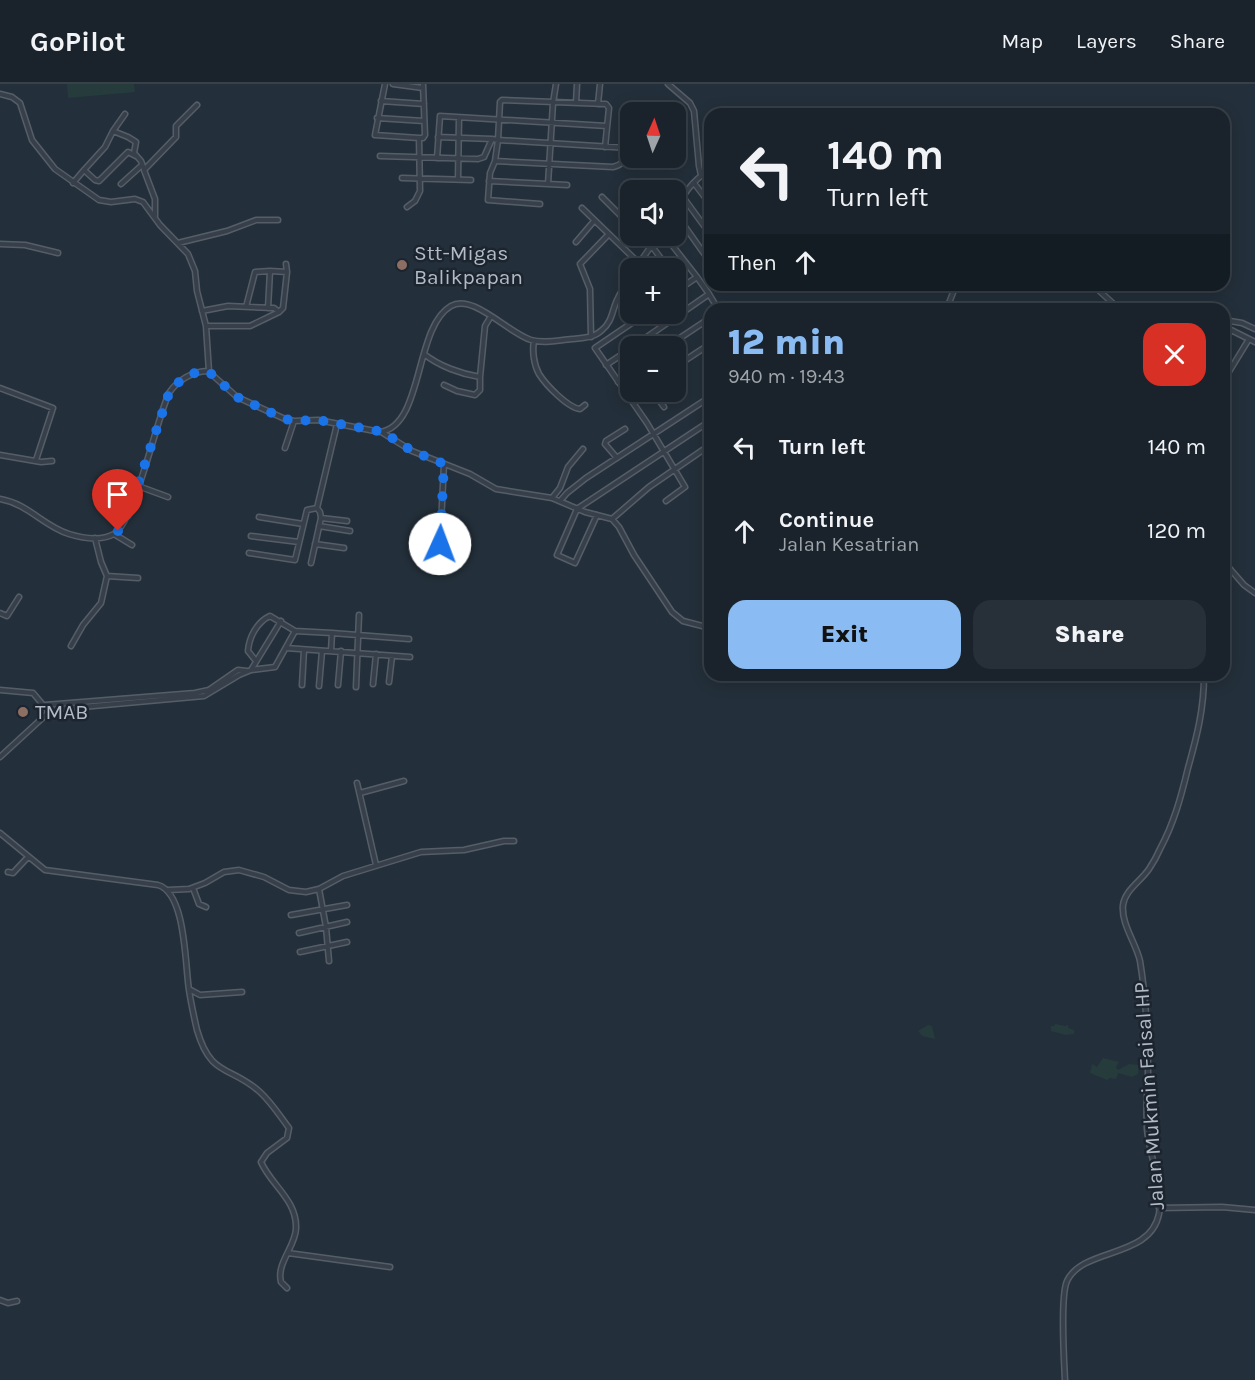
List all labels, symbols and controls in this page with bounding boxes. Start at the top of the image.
text: GoPilot [30,25,126,58]
text: Map [1001,29,1043,53]
text: Layers [1076,29,1137,53]
text: Share [1170,29,1225,53]
north arrow [620,102,686,168]
map controls [620,102,686,402]
text: 140 m [827,130,944,180]
icon: left [728,132,806,210]
button: sound [620,180,686,246]
text: Turn left [827,181,928,213]
place label: Stt-Migas Balikpapan [414,241,523,289]
icon: ahead [789,246,822,279]
text: Then [728,250,777,276]
marker: Stt-Migas Balikpapan [395,258,409,272]
button: + [620,258,686,324]
text: 12 min [728,321,845,363]
button: close [1143,323,1206,386]
button: − [620,336,686,402]
text: 940 m · 19:43 [728,365,845,388]
icon: left [728,431,761,464]
text: Turn left [779,434,866,460]
text: 140 m [1148,434,1206,460]
pin [92,469,143,531]
icon: arrive [101,478,134,511]
text: Continue [779,507,874,533]
position arrow [408,512,472,576]
icon: ahead [728,515,761,548]
text: 120 m [1147,518,1206,544]
text: Jalan Kesatrian [779,533,919,556]
button: Exit [728,600,961,669]
button: Share [973,600,1206,669]
place label: TMAB [35,700,88,724]
marker: TMAB [16,705,30,719]
street label: Jalan Mukmin Faisal HP [1129,981,1169,1211]

